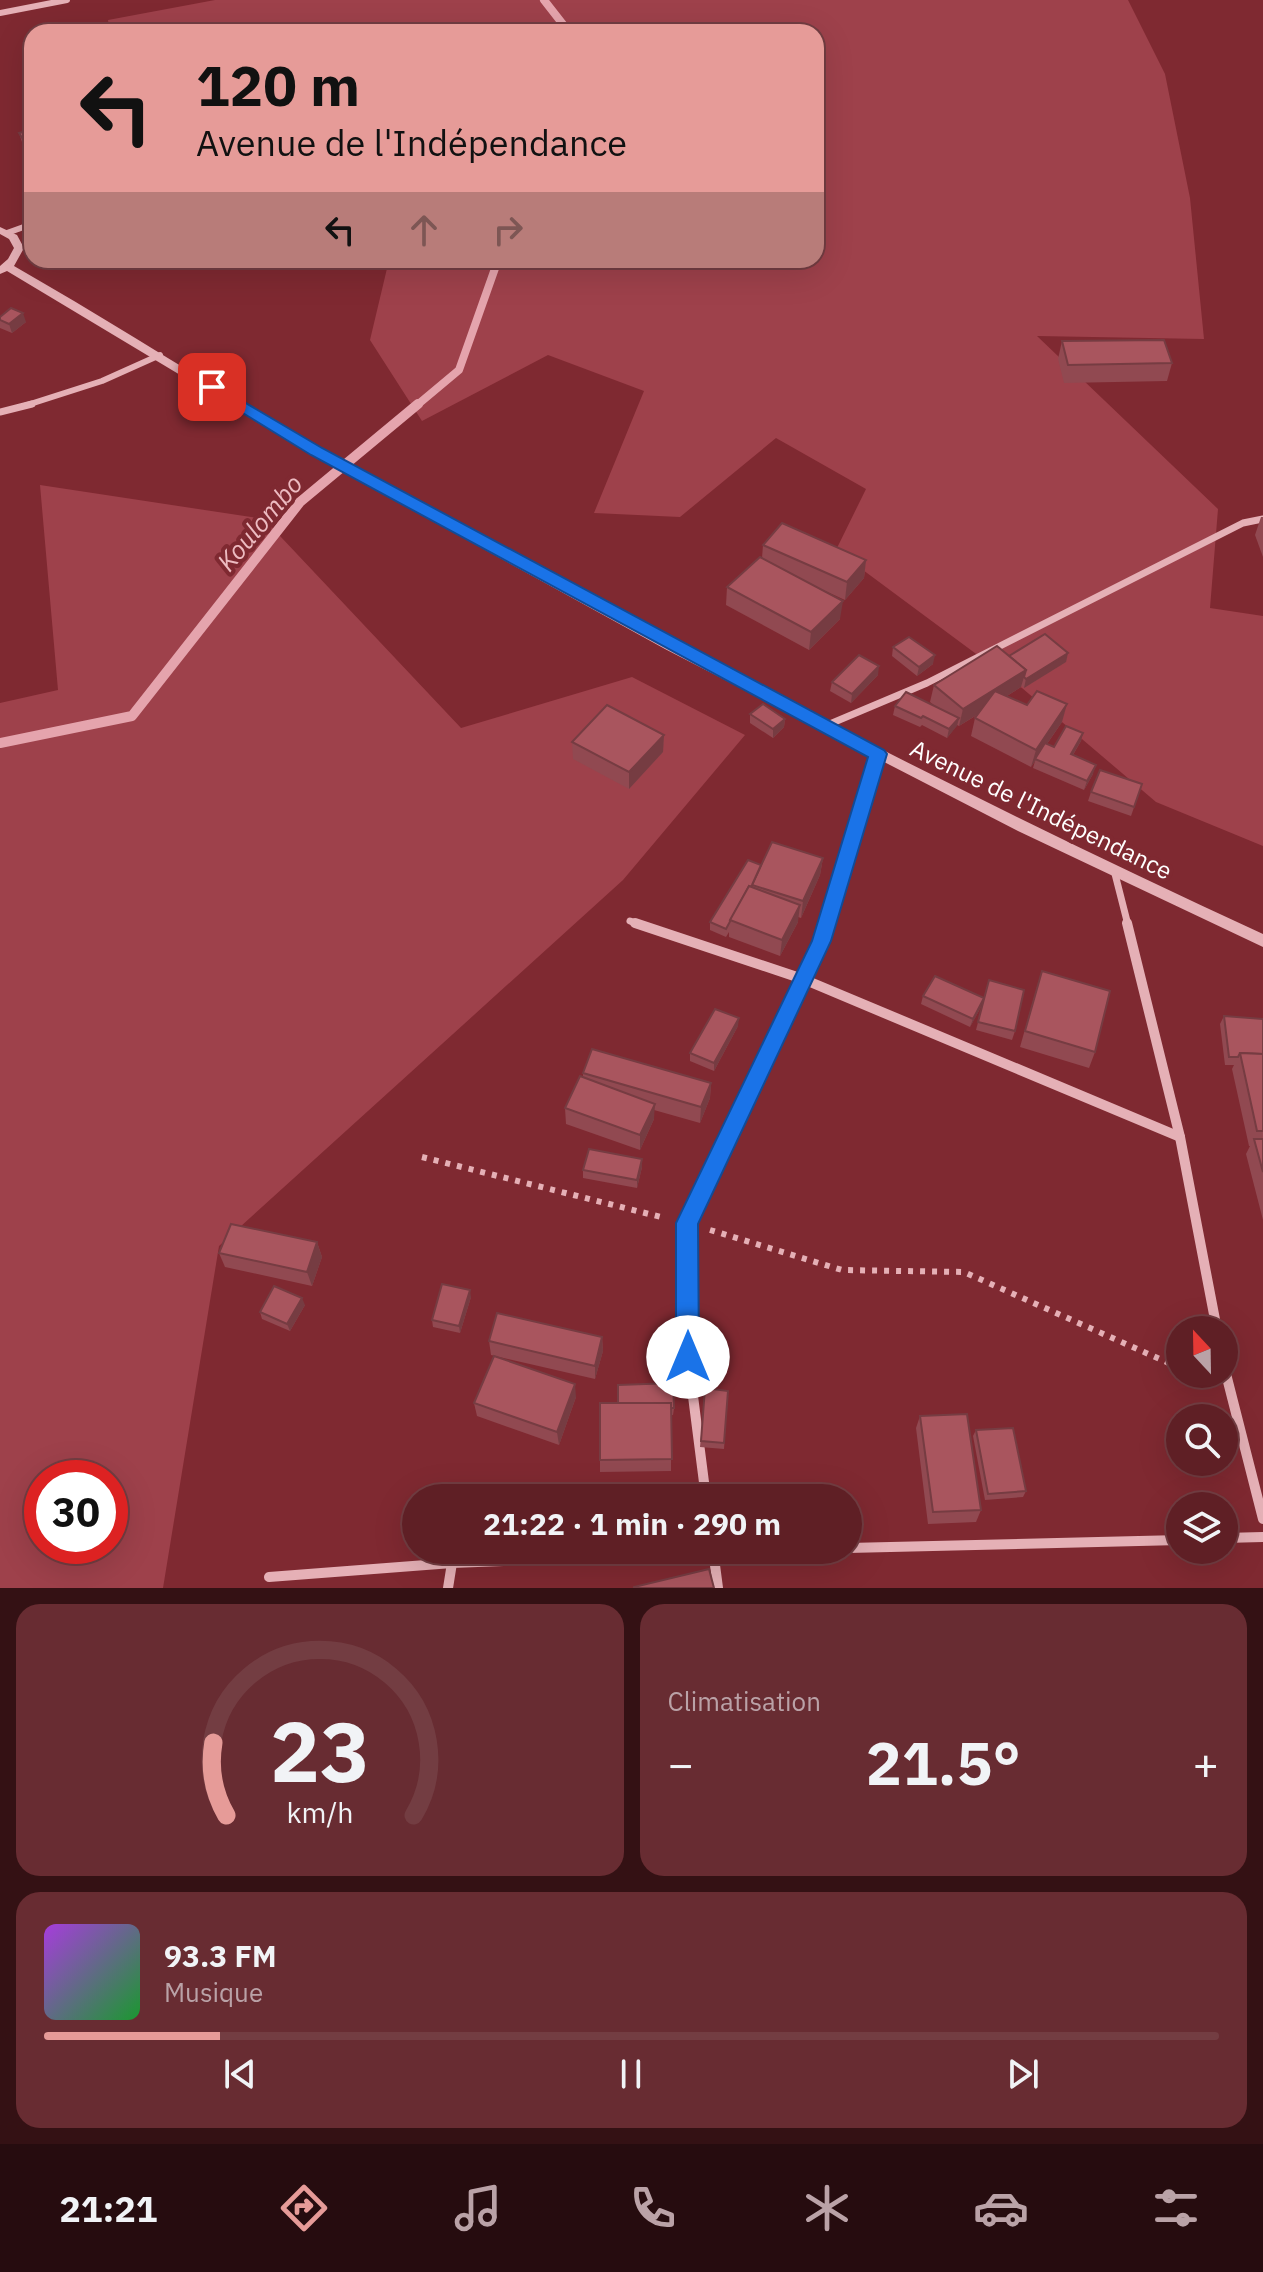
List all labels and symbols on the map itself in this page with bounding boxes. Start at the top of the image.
pin [178,353,246,421]
water label: Koulombo [209,467,310,578]
street label: Avenue de l'Indépendance [905,732,1178,886]
position arrow [646,1315,730,1399]
north arrow [1166,1316,1238,1388]
speed limit sign: 30 [24,1460,128,1564]

